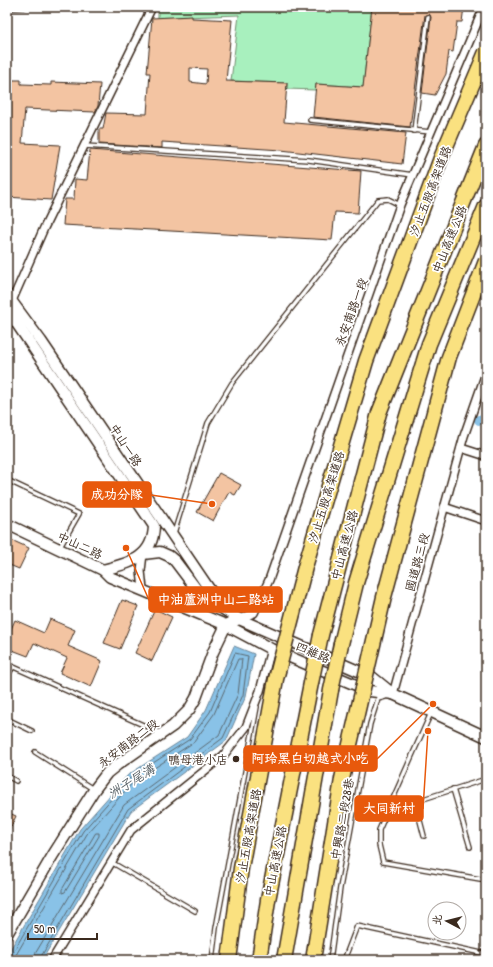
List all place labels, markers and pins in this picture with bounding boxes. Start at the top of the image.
callout: 成功分隊 [83,482,151,507]
callout: 中油蘆洲中山二路站 [149,587,282,612]
callout: 阿玲黑白切越式小吃 [244,746,377,771]
place label: 鴨母港小店 [168,751,228,768]
marker: 鴨母港小店 [231,754,241,764]
callout: 大同新村 [355,796,423,821]

